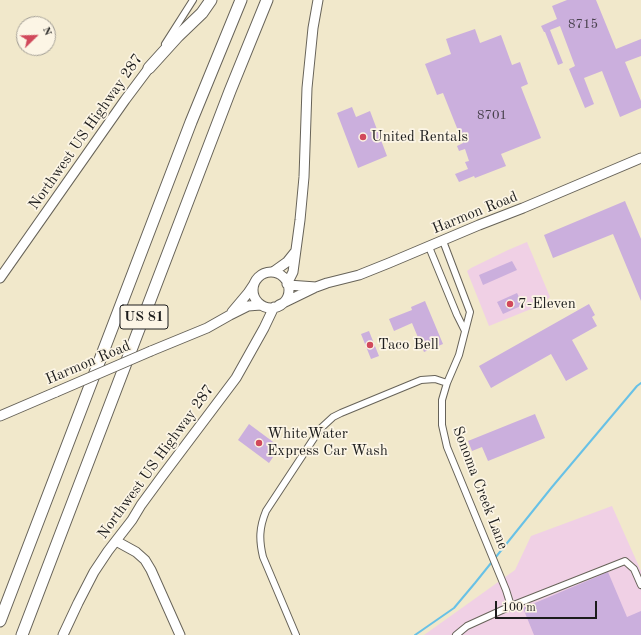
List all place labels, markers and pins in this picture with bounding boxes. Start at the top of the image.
place label: United Rentals [371,128,468,146]
marker: United Rentals [358,132,368,142]
place label: 7-Eleven [518,295,576,313]
marker: 7-Eleven [505,299,515,309]
place label: Taco Bell [378,336,439,354]
marker: Taco Bell [365,340,375,350]
place label: WhiteWater Express Car Wash [267,425,388,460]
marker: WhiteWater Express Car Wash [254,438,264,448]

